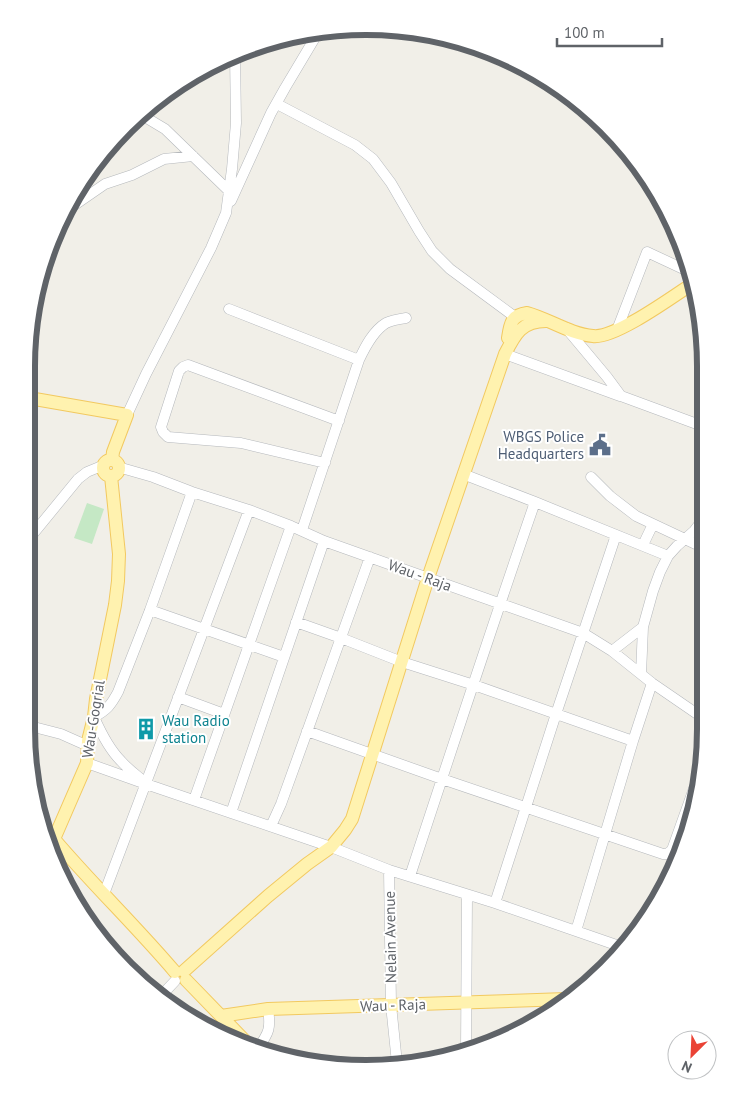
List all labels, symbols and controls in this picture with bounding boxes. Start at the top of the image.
scale bar [557,15,662,47]
text: 100 m [564,23,605,42]
place label: WBGS Police Headquarters [498,427,584,463]
public building icon: WBGS Police Headquarters [587,432,613,458]
street label: Wau - Raja [386,555,454,595]
street label: Wau-Gogrial [77,678,109,759]
place label: Wau Radio station [162,711,230,747]
building icon: Wau Radio station [133,716,159,742]
street label: Nelain Avenue [380,891,400,983]
street label: Wau - Raja [360,994,426,1016]
north arrow [667,1030,717,1080]
text: N [679,1057,695,1077]

